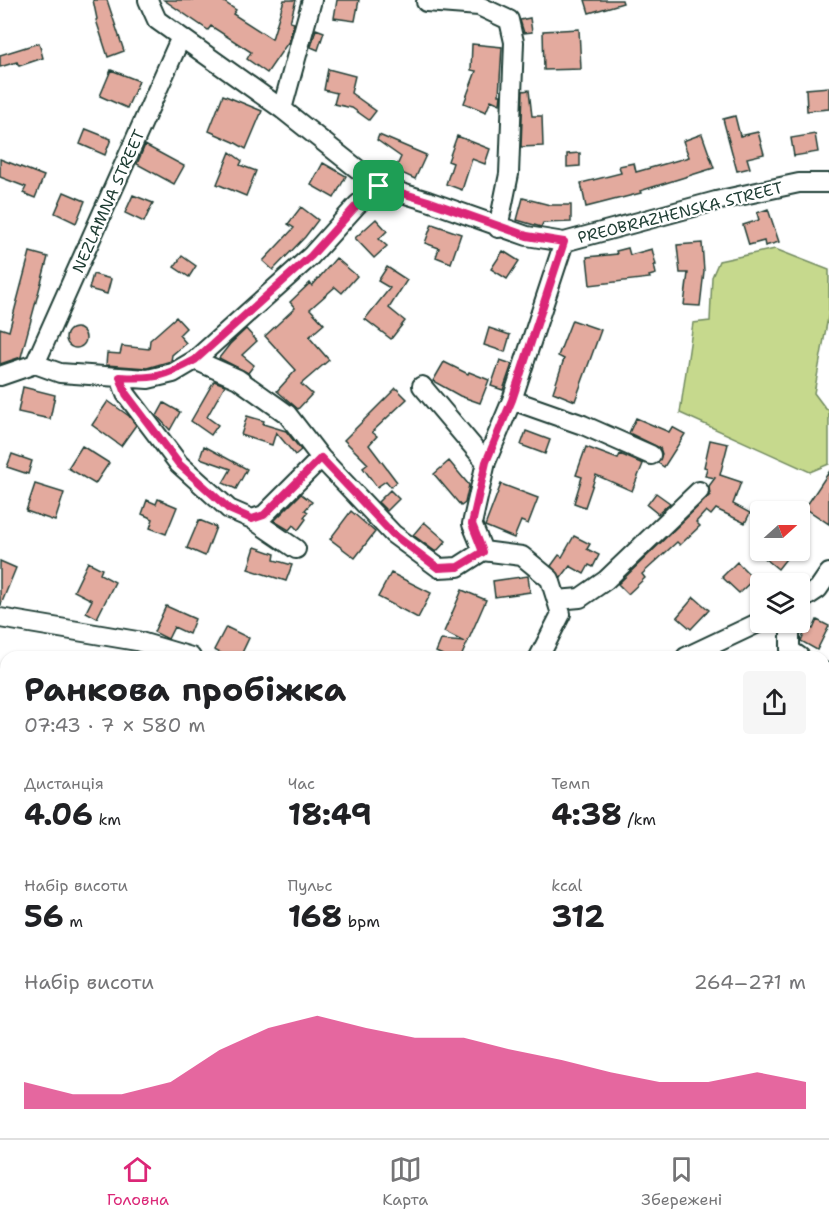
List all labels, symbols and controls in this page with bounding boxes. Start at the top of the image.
street label: NEZLAMNA STREET [67,126,150,276]
pin [353,160,404,211]
icon: arrive [362,169,395,202]
street label: PREOBRAZHENSKA STREET [575,177,785,248]
north arrow [750,501,810,561]
map controls [750,501,810,633]
button: layers [750,573,810,633]
text: Ранкова пробіжка [24,667,346,712]
button: share [743,671,806,734]
text: 07:43 · 7 × 580 m [24,712,205,738]
text: Дистанція [24,773,104,794]
text: Час [288,773,315,794]
text: Темп [551,773,590,794]
text: 4.06 [24,794,93,835]
text: 18:49 [288,794,372,835]
text: 4:38 [551,794,622,835]
text: km [93,809,121,830]
text: /km [622,809,656,830]
text: Набір висоти [24,875,128,896]
text: Пульс [288,875,333,896]
text: kcal [551,875,582,896]
text: 56 [24,896,64,937]
text: 168 [288,896,342,937]
text: 312 [551,896,605,937]
text: m [64,911,83,932]
text: bpm [342,911,380,932]
text: Набір висоти [24,969,154,995]
text: 264–271 m [694,969,806,995]
tab: Головна [107,1153,169,1210]
tab: Карта [382,1153,428,1210]
tab: Збережені [641,1153,722,1210]

